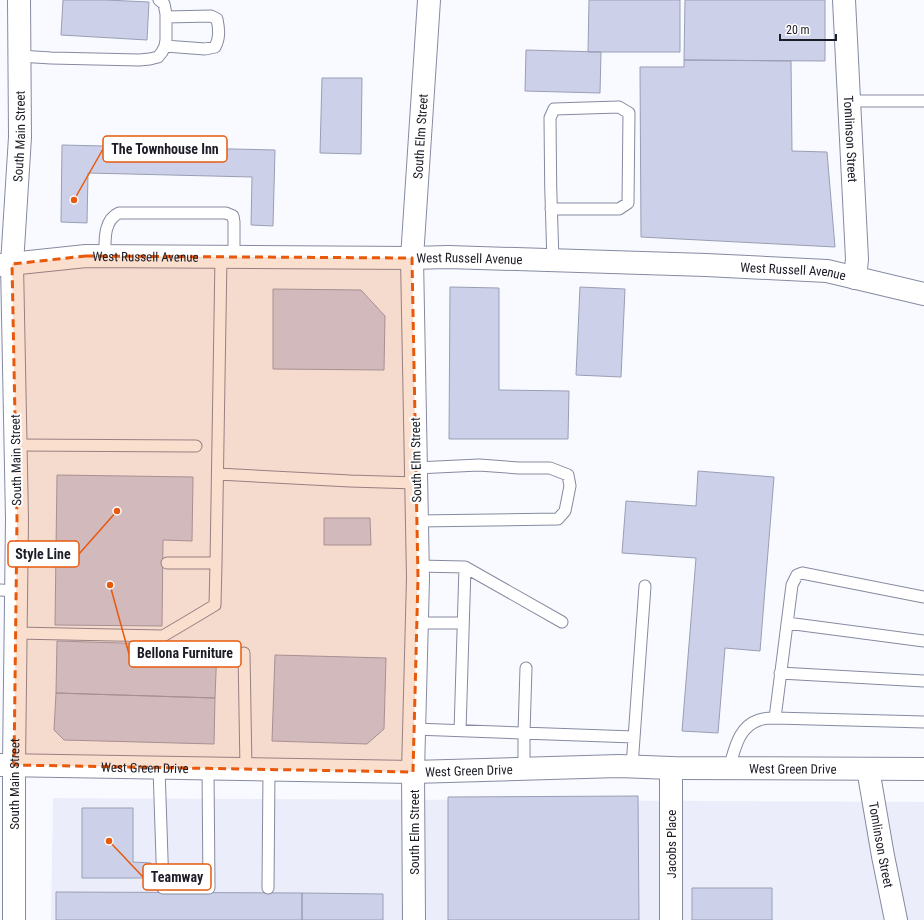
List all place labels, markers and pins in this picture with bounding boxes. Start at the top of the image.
callout: The Townhouse Inn [103,136,227,162]
callout: Style Line [8,541,79,567]
callout: Bellona Furniture [129,641,241,667]
callout: Teamway [143,864,211,890]

